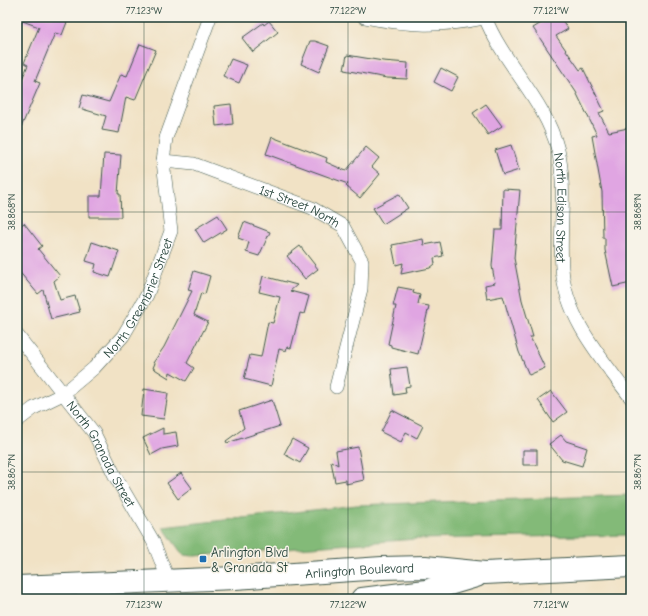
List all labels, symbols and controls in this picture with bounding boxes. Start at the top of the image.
text: 77.123°W [126,5,163,17]
text: 77.122°W [330,5,367,17]
text: 77.121°W [533,5,569,17]
street label: North Edison Street [551,151,569,264]
street label: 1st Street North [257,182,343,231]
text: 38.868°N [6,194,18,230]
text: 38.868°N [632,194,644,230]
street label: North Greenbrier Street [100,235,176,361]
street label: North Granada Street [64,398,139,511]
text: 38.867°N [6,454,18,490]
text: 38.867°N [632,454,644,490]
place label: Arlington Blvd & Granada St [211,545,289,575]
marker: Arlington Blvd & Granada St [198,554,208,564]
street label: Arlington Boulevard [305,560,414,581]
text: 77.123°W [126,599,163,611]
text: 77.122°W [330,599,367,611]
text: 77.121°W [533,599,569,611]

